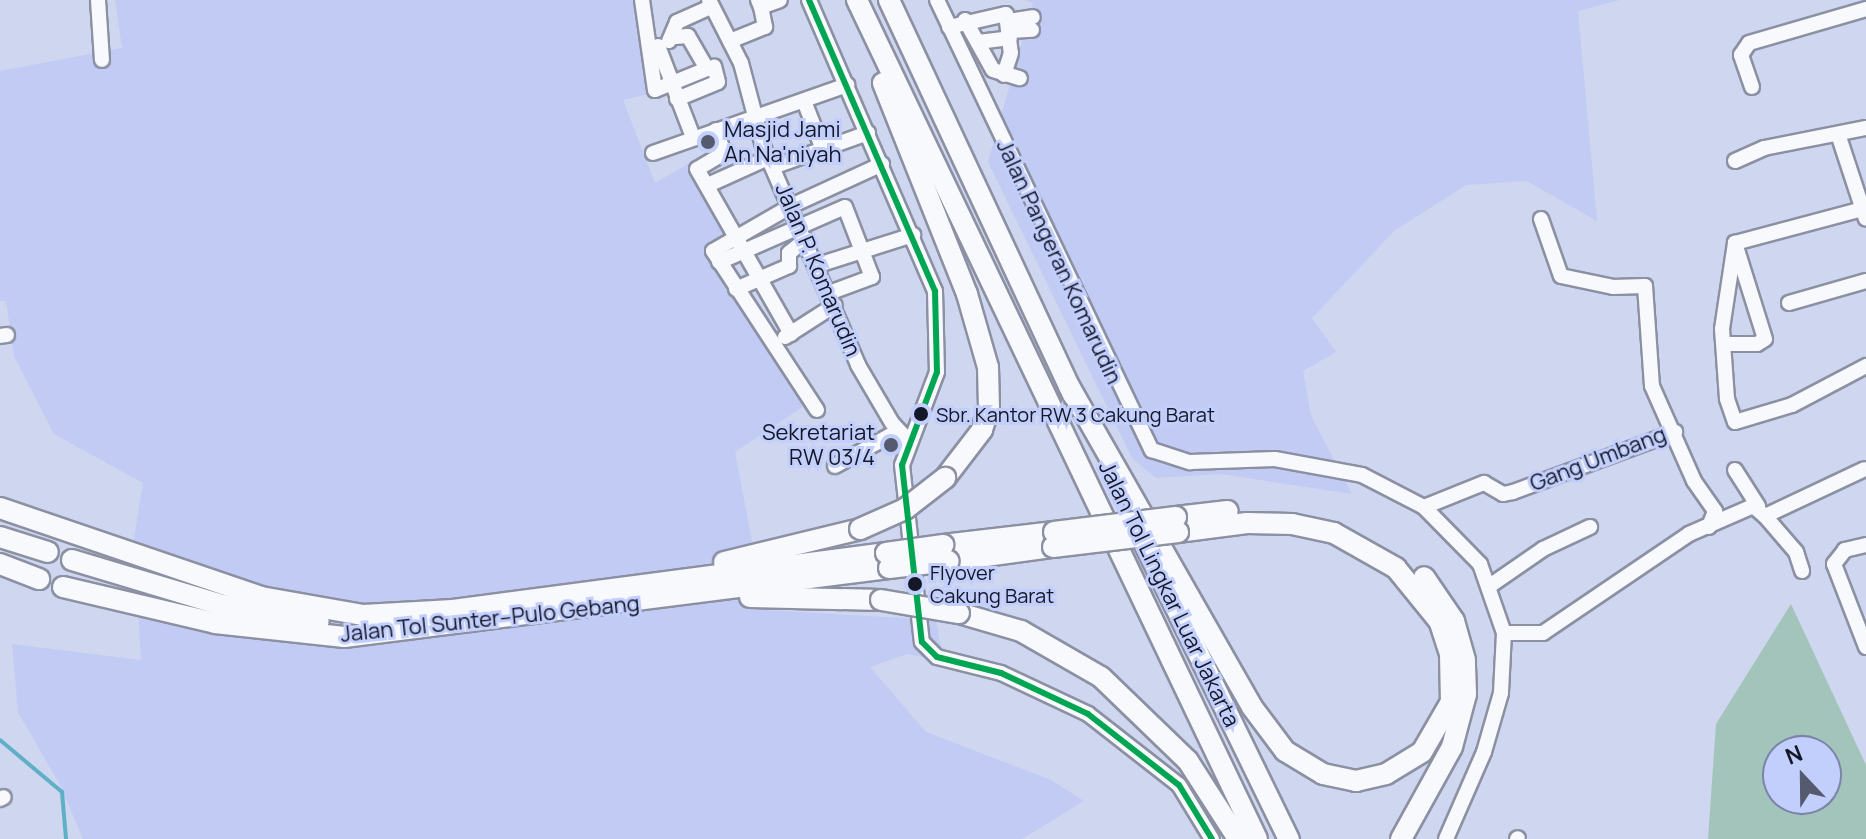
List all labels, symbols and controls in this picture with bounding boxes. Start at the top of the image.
place label: Masjid Jami An Na'niyah [724,116,842,168]
marker: Masjid Jami An Na'niyah [699,133,717,151]
street label: Jalan Pangeran Komarudin [991,136,1127,388]
street label: Jalan P. Komarudin [770,180,866,360]
place label: Sbr. Kantor RW 3 Cakung Barat [936,402,1215,426]
marker: Sbr. Kantor RW 3 Cakung Barat [913,406,929,422]
place label: Sekretariat RW 03/4 [762,419,875,470]
street label: Gang Umbang [1526,421,1670,497]
marker: Sekretariat RW 03/4 [882,436,900,454]
street label: Jalan Tol Lingkar Luar Jakarta [1093,457,1245,731]
place label: Flyover Cakung Barat [930,560,1054,607]
marker: Flyover Cakung Barat [907,576,923,592]
street label: Jalan Tol Sunter–Pulo Gebang [339,590,641,648]
north arrow [1762,735,1842,815]
text: N [1781,738,1807,771]

